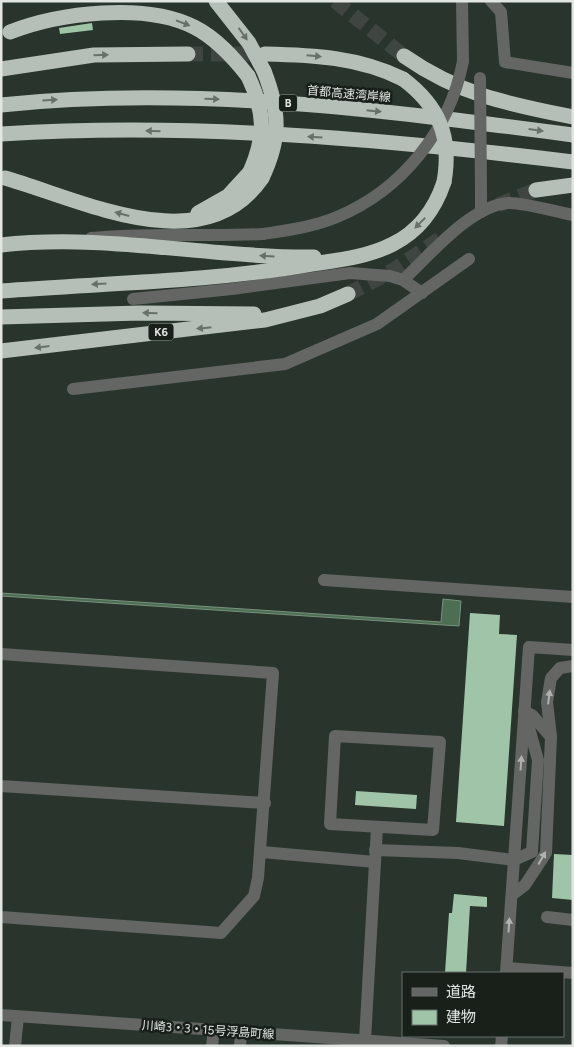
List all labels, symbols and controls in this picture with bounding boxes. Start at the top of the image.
one-way arrow [176,19,191,27]
one-way arrow [238,28,248,41]
one-way arrow [94,51,110,59]
one-way arrow [306,52,322,60]
street label: 首都高速湾岸線 [307,83,391,105]
one-way arrow [204,95,220,103]
road number: B [279,95,297,112]
one-way arrow [42,96,58,104]
one-way arrow [366,107,382,115]
one-way arrow [528,126,544,134]
one-way arrow [145,127,161,135]
one-way arrow [307,132,323,140]
one-way arrow [114,210,129,218]
one-way arrow [414,217,426,229]
one-way arrow [259,251,275,259]
one-way arrow [91,281,107,289]
one-way arrow [141,309,157,317]
road number: K6 [148,324,174,341]
one-way arrow [195,324,211,332]
one-way arrow [34,343,50,351]
one-way arrow [545,688,553,704]
one-way arrow [517,754,525,770]
one-way arrow [538,850,546,865]
one-way arrow [506,916,514,932]
legend [402,972,564,1037]
text: 道路 [446,983,476,1001]
text: 建物 [446,1008,476,1026]
street label: 川崎3・3・15号浮島町線 [141,1018,275,1042]

